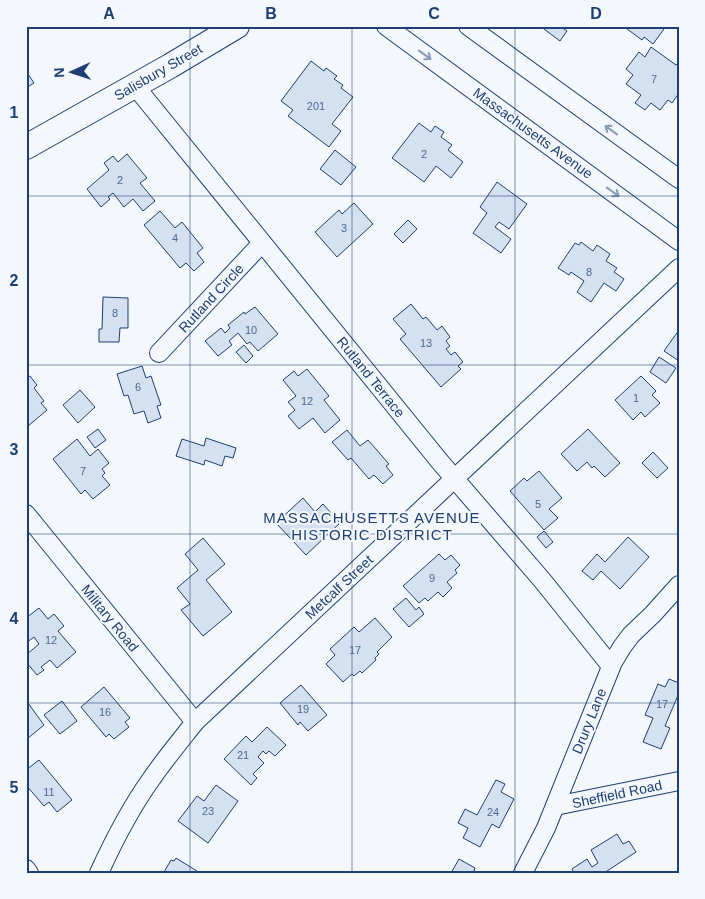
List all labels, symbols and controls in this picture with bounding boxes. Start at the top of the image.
text: A [103,5,115,22]
text: B [265,5,277,22]
text: C [428,5,440,22]
text: D [590,5,602,22]
street label: Salisbury Street [111,40,205,104]
north arrow [48,48,98,98]
one-way arrow [418,50,432,60]
text: N [51,67,67,78]
house number: 7 [651,73,657,85]
street label: Massachusetts Avenue [470,84,596,182]
house number: 201 [307,100,325,112]
text: 1 [10,104,19,121]
one-way arrow [604,125,618,135]
house number: 2 [421,148,427,160]
house number: 2 [117,174,123,186]
one-way arrow [606,187,619,198]
house number: 3 [341,222,347,234]
house number: 4 [172,232,178,244]
street label: Rutland Circle [175,260,247,336]
house number: 8 [586,266,592,278]
text: 2 [10,272,19,289]
house number: 8 [112,307,118,319]
house number: 10 [245,324,257,336]
street label: Rutland Terrace [334,334,408,421]
house number: 13 [420,337,432,349]
house number: 6 [135,381,141,393]
house number: 1 [633,392,639,404]
house number: 12 [301,395,313,407]
text: 3 [10,441,19,458]
house number: 7 [80,465,86,477]
house number: 5 [535,498,541,510]
district label: MASSACHUSETTS AVENUE HISTORIC DISTRICT [263,509,481,543]
street label: Metcalf Street [302,552,376,622]
house number: 9 [429,572,435,584]
street label: Military Road [78,581,142,655]
text: 4 [10,610,19,627]
house number: 12 [45,634,57,646]
house number: 17 [349,644,361,656]
street label: Drury Lane [569,686,609,756]
house number: 17 [656,698,668,710]
house number: 19 [297,703,309,715]
house number: 16 [99,706,111,718]
house number: 21 [237,749,249,761]
street label: Sheffield Road [571,777,663,811]
text: 5 [10,779,19,796]
house number: 11 [43,786,55,798]
house number: 23 [202,805,214,817]
house number: 24 [487,806,499,818]

